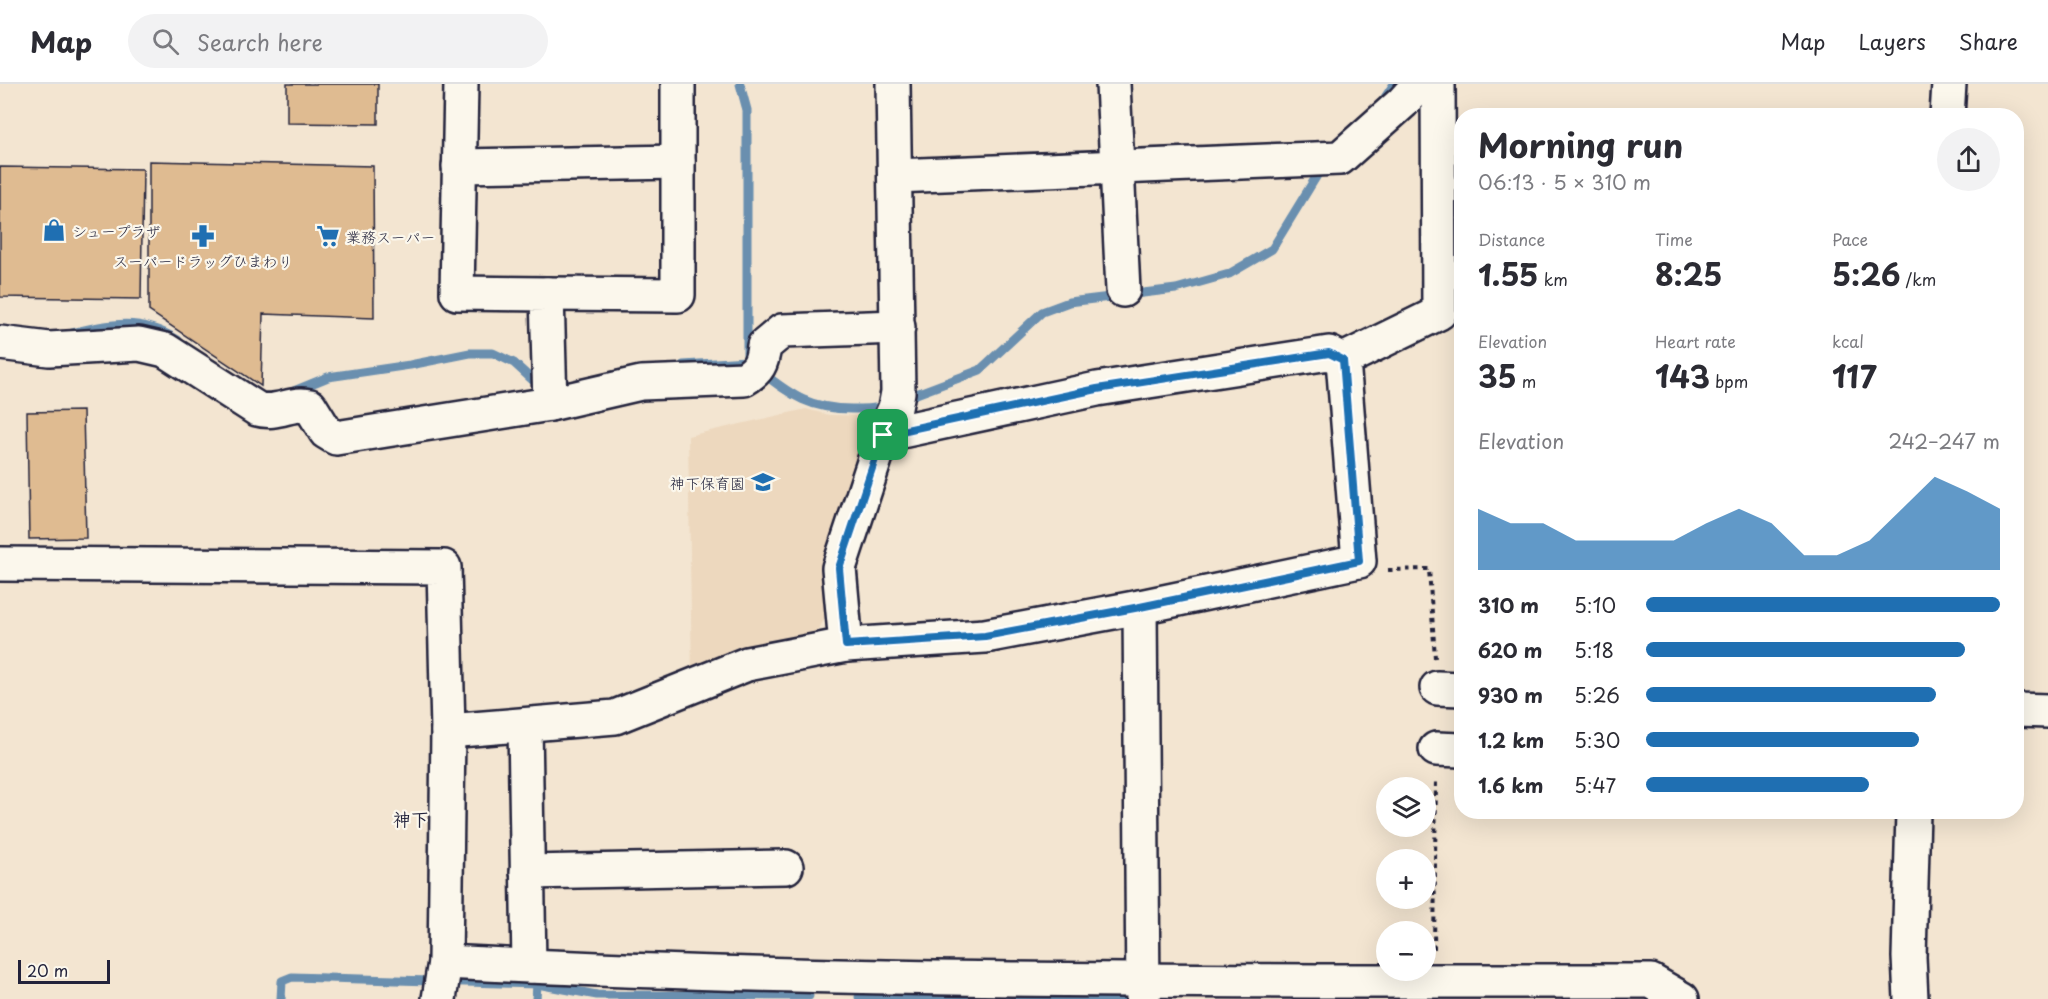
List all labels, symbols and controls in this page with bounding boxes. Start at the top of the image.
search box [128,14,548,68]
text: Map [30,20,92,63]
icon: search [149,25,182,58]
text: Search here [197,25,323,58]
text: Map [1781,25,1825,57]
text: Layers [1858,25,1926,57]
text: Share [1959,25,2018,57]
text: Morning run [1478,119,1683,169]
button: share [1937,128,2000,191]
text: 06:13 · 5 × 310 m [1478,167,1651,197]
shop icon: シュープラザ [41,217,67,243]
place label: シュープラザ [72,219,161,242]
pharmacy icon: スーパードラッグひまわり [190,223,216,249]
supermarket icon: 業務スーパー [315,223,341,249]
place label: 業務スーパー [346,225,435,248]
text: Distance [1478,227,1545,251]
text: Time [1655,227,1693,251]
text: Pace [1832,227,1868,251]
place label: スーパードラッグひまわり [113,249,293,272]
text: 1.55 [1478,251,1538,296]
text: 8:25 [1655,251,1723,296]
text: 5:26 [1832,251,1900,296]
text: km [1538,267,1568,291]
text: /km [1900,267,1936,291]
text: Elevation [1478,329,1547,353]
text: Heart rate [1655,329,1736,353]
text: kcal [1832,329,1864,353]
text: 35 [1478,353,1517,398]
text: 143 [1655,353,1710,398]
text: 117 [1832,353,1877,398]
text: m [1517,369,1536,393]
text: bpm [1710,369,1748,393]
pin [857,409,908,460]
icon: arrive [866,418,899,451]
text: Elevation [1478,426,1564,456]
text: 242–247 m [1888,426,2000,456]
school or university icon: 神下保育園 [750,469,776,495]
place label: 神下保育園 [670,471,745,494]
text: 310 m [1478,590,1539,620]
text: 5:10 [1574,590,1616,620]
text: 620 m [1478,635,1542,665]
text: 5:18 [1574,635,1614,665]
text: 930 m [1478,680,1543,710]
text: 5:26 [1574,680,1620,710]
text: 1.2 km [1478,725,1544,755]
text: 5:30 [1574,725,1620,755]
text: 1.6 km [1478,770,1543,800]
text: 5:47 [1574,770,1616,800]
map controls [1376,777,1436,981]
button: layers [1376,777,1436,837]
district label: 神下 [393,805,429,832]
button: + [1376,849,1436,909]
button: − [1376,921,1436,981]
scale bar [18,957,110,984]
text: 20 m [27,958,68,982]

